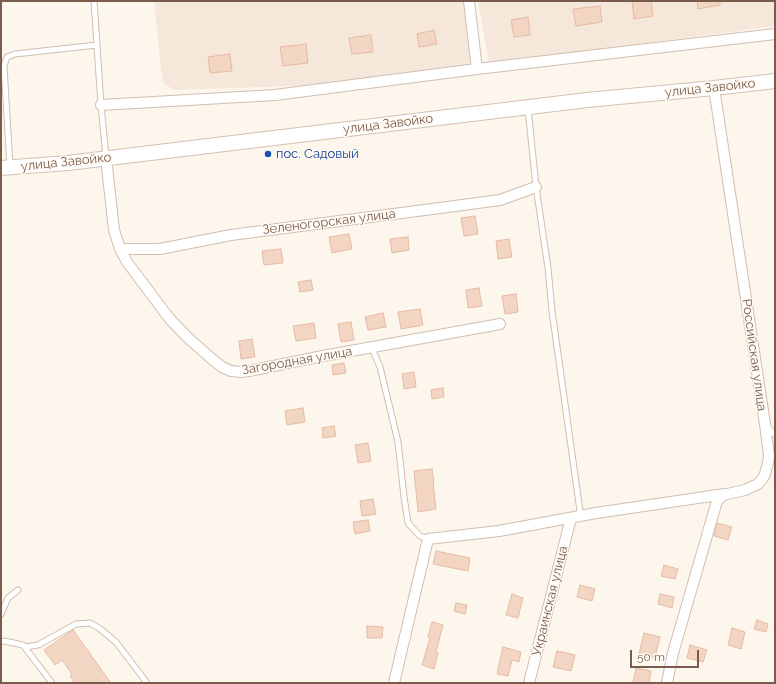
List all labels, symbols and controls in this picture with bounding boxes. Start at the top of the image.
street label: улица Завойко [664,75,756,101]
street label: улица Завойко [342,111,434,137]
place label: пос. Садовый [276,146,359,162]
street label: улица Завойко [20,149,112,175]
marker: пос. Садовый [263,149,273,159]
street label: Зеленогорская улица [262,206,396,238]
street label: Российская улица [738,298,770,412]
street label: Загородная улица [241,344,353,378]
street label: Украинская улица [529,544,571,658]
scale bar [632,642,701,668]
text: 50 m [637,650,665,664]

